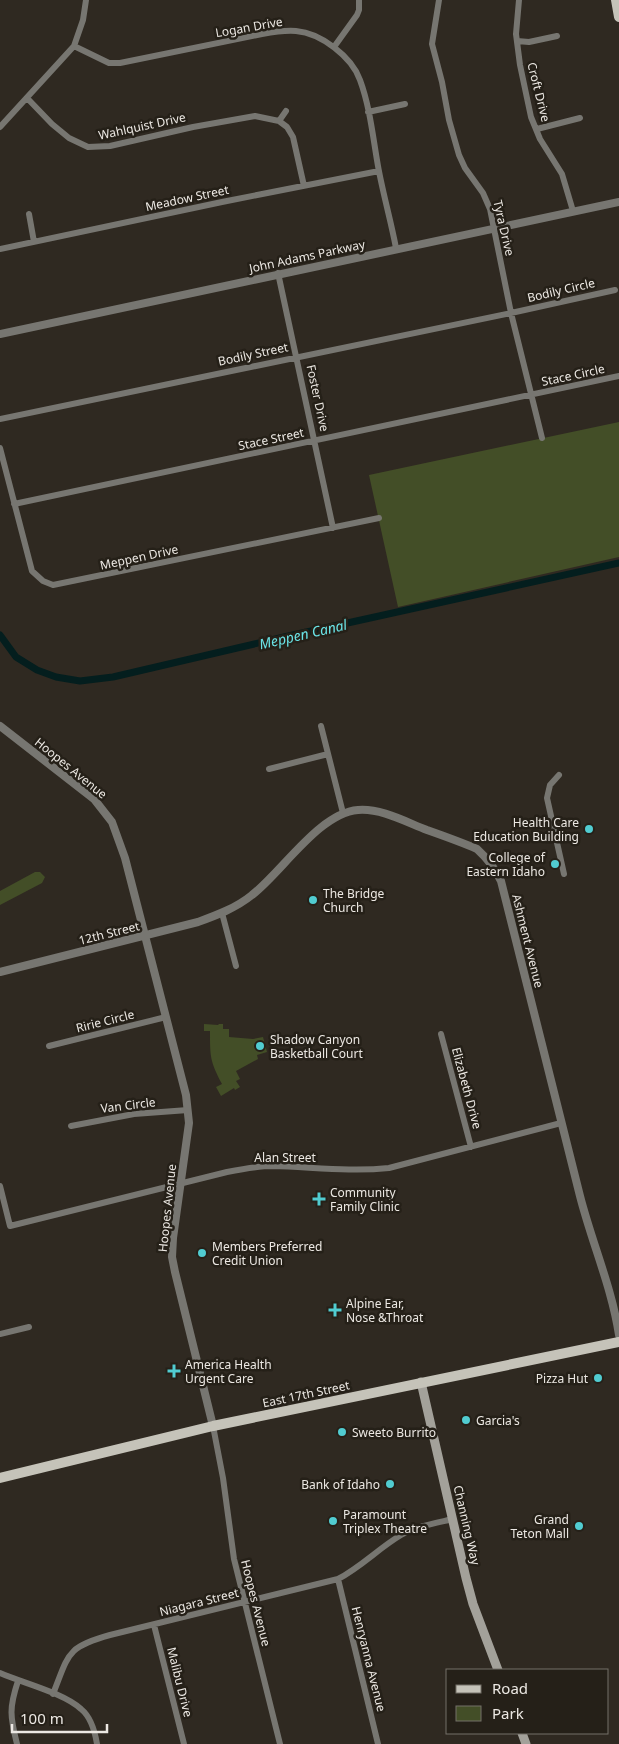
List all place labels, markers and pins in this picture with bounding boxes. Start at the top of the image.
place label: Health Care Education Building [473,814,579,845]
marker: Health Care Education Building [583,823,595,835]
place label: College of Eastern Idaho [466,849,546,880]
marker: College of Eastern Idaho [549,858,561,870]
place label: The Bridge Church [323,885,385,916]
marker: The Bridge Church [307,894,319,906]
place label: Shadow Canyon Basketball Court [270,1031,363,1062]
marker: Shadow Canyon Basketball Court [254,1040,266,1052]
place label: Community Family Clinic [330,1184,400,1215]
marker: Community Family Clinic [312,1192,326,1206]
place label: Members Preferred Credit Union [212,1238,322,1269]
marker: Members Preferred Credit Union [196,1247,208,1259]
place label: Alpine Ear, Nose &Throat [346,1295,424,1326]
marker: Alpine Ear, Nose &Throat [328,1303,342,1317]
place label: America Health Urgent Care [185,1356,272,1387]
marker: America Health Urgent Care [167,1364,181,1378]
place label: Pizza Hut [536,1370,589,1387]
marker: Pizza Hut [592,1372,604,1384]
place label: Garcia's [476,1412,520,1429]
marker: Garcia's [460,1414,472,1426]
place label: Sweeto Burrito [352,1424,436,1441]
marker: Sweeto Burrito [336,1426,348,1438]
place label: Bank of Idaho [301,1476,380,1493]
marker: Bank of Idaho [384,1478,396,1490]
place label: Paramount Triplex Theatre [343,1506,427,1537]
place label: Grand Teton Mall [510,1511,569,1542]
marker: Paramount Triplex Theatre [327,1515,339,1527]
marker: Grand Teton Mall [573,1520,585,1532]

